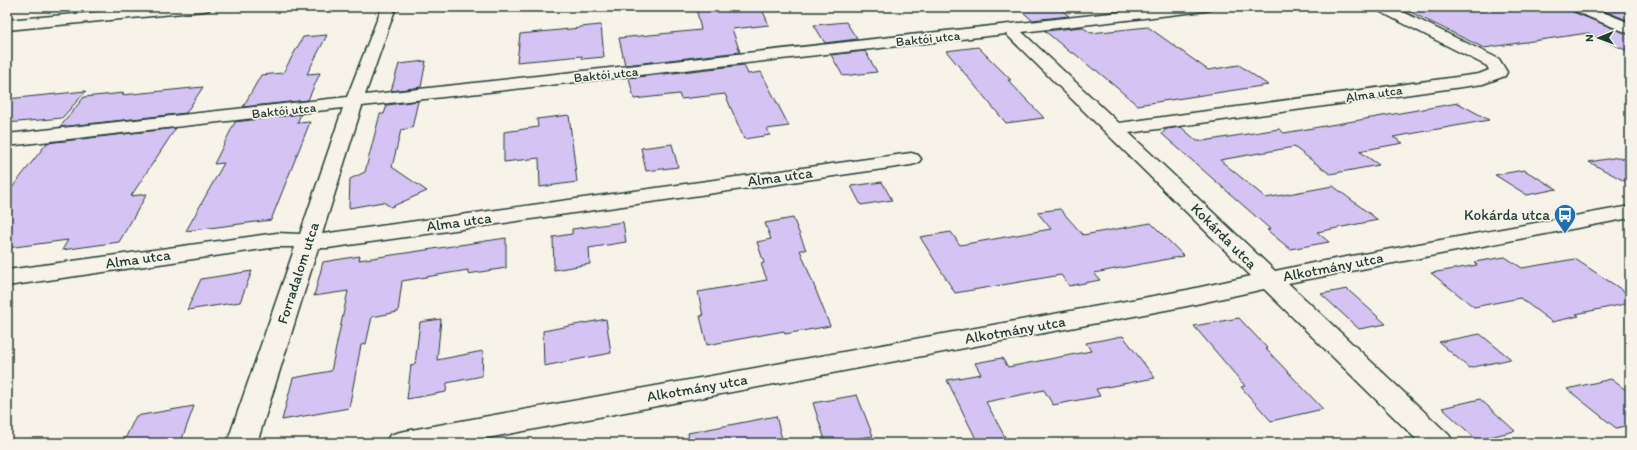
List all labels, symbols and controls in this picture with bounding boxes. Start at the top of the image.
north arrow [1579,18,1619,58]
street label: Baktói utca [895,28,961,49]
text: N [1583,34,1596,42]
street label: Baktói utca [573,64,639,85]
street label: Alma utca [1345,82,1404,105]
street label: Baktói utca [251,100,317,121]
street label: Alma utca [746,163,814,190]
street label: Kokárda utca [1187,199,1261,273]
bus stop icon: Kokárda utca [1552,202,1578,235]
place label: Kokárda utca [1464,206,1550,224]
street label: Alma utca [425,208,493,235]
street label: Forradalom utca [273,220,323,326]
street label: Alma utca [104,245,172,272]
street label: Alkotmány utca [1281,248,1385,286]
street label: Alkotmány utca [963,312,1067,348]
street label: Alkotmány utca [645,370,749,406]

